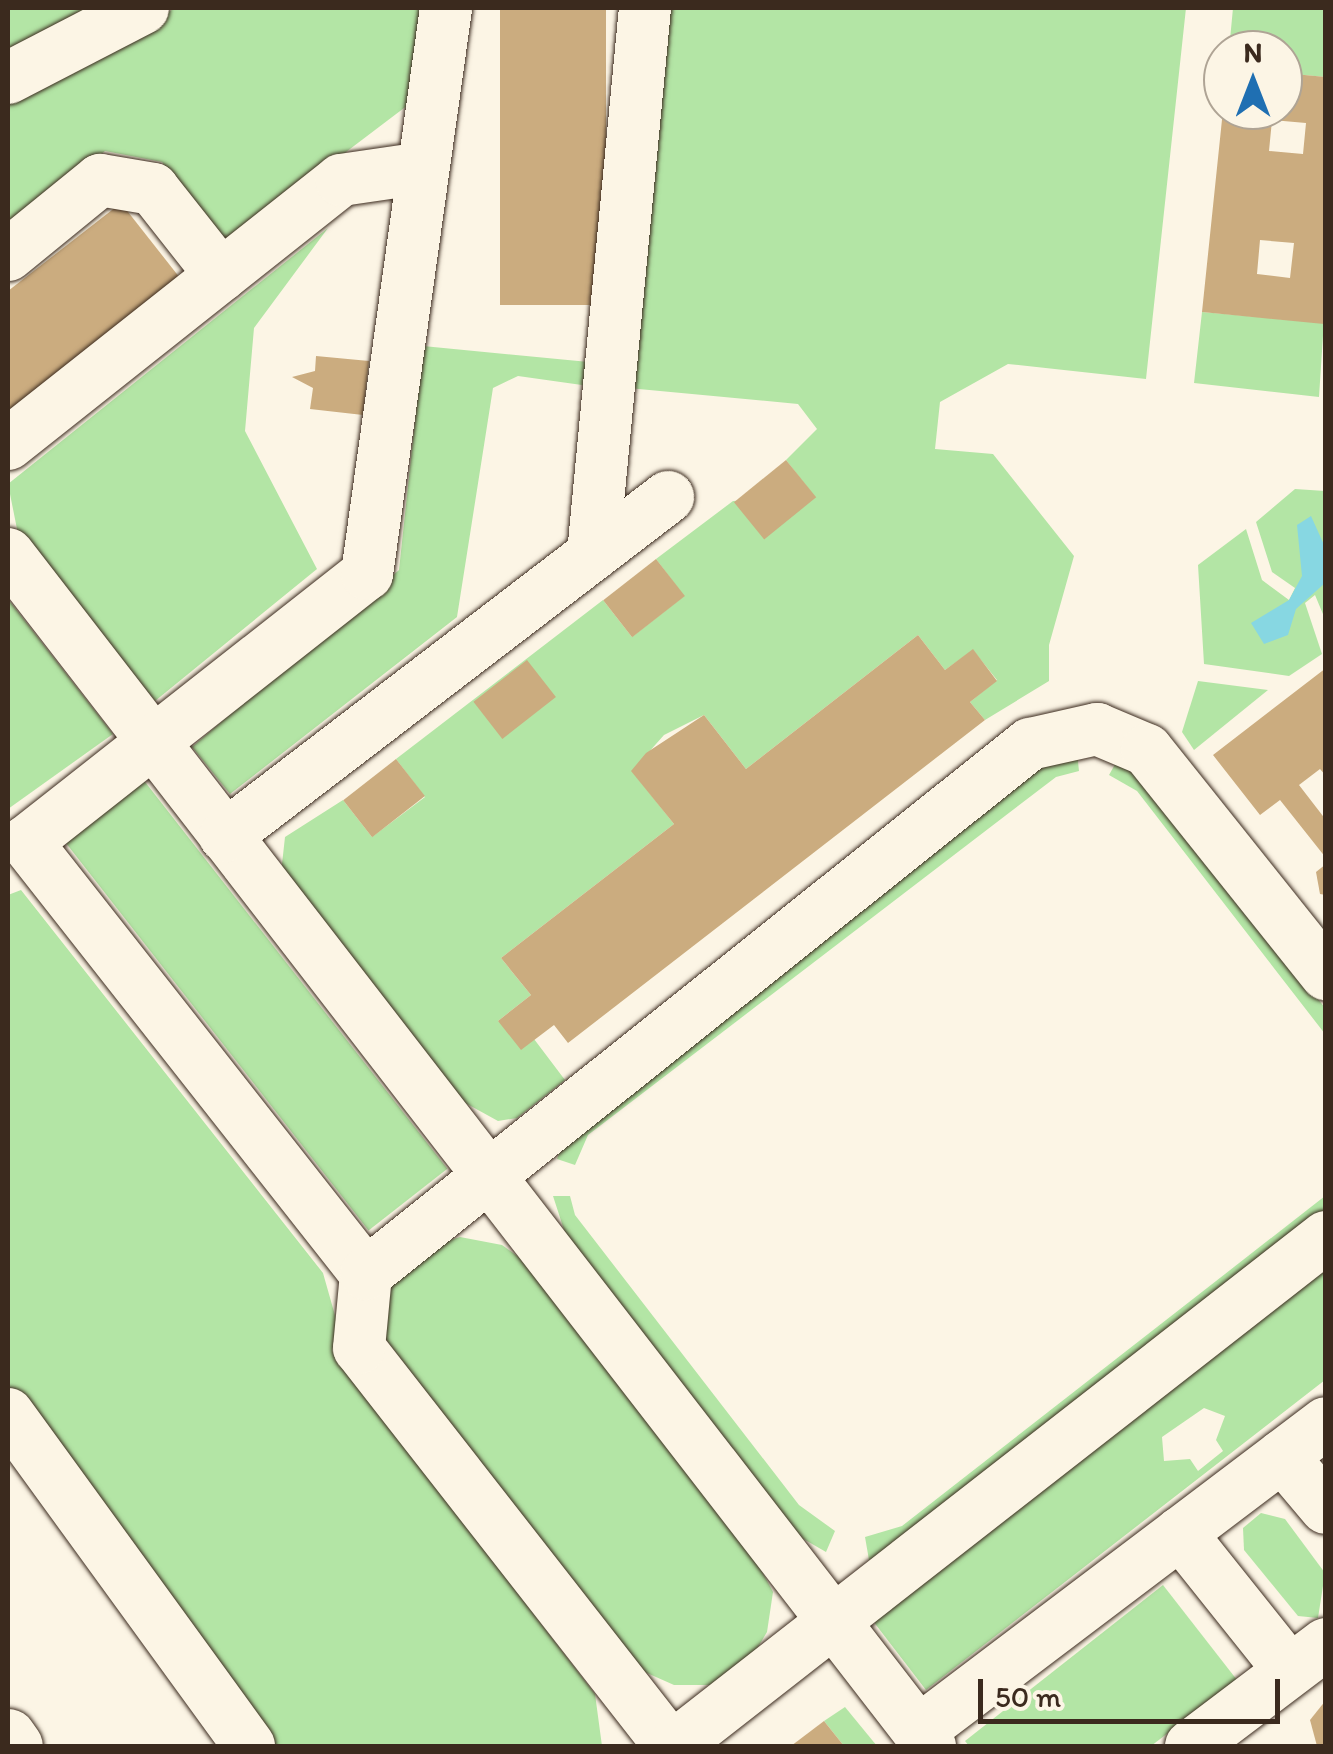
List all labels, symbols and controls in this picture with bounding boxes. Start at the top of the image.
north arrow [1203,30,1303,130]
text: N [1244,35,1262,69]
scale bar [983,1659,1286,1721]
text: 50 m [995,1678,1061,1715]

